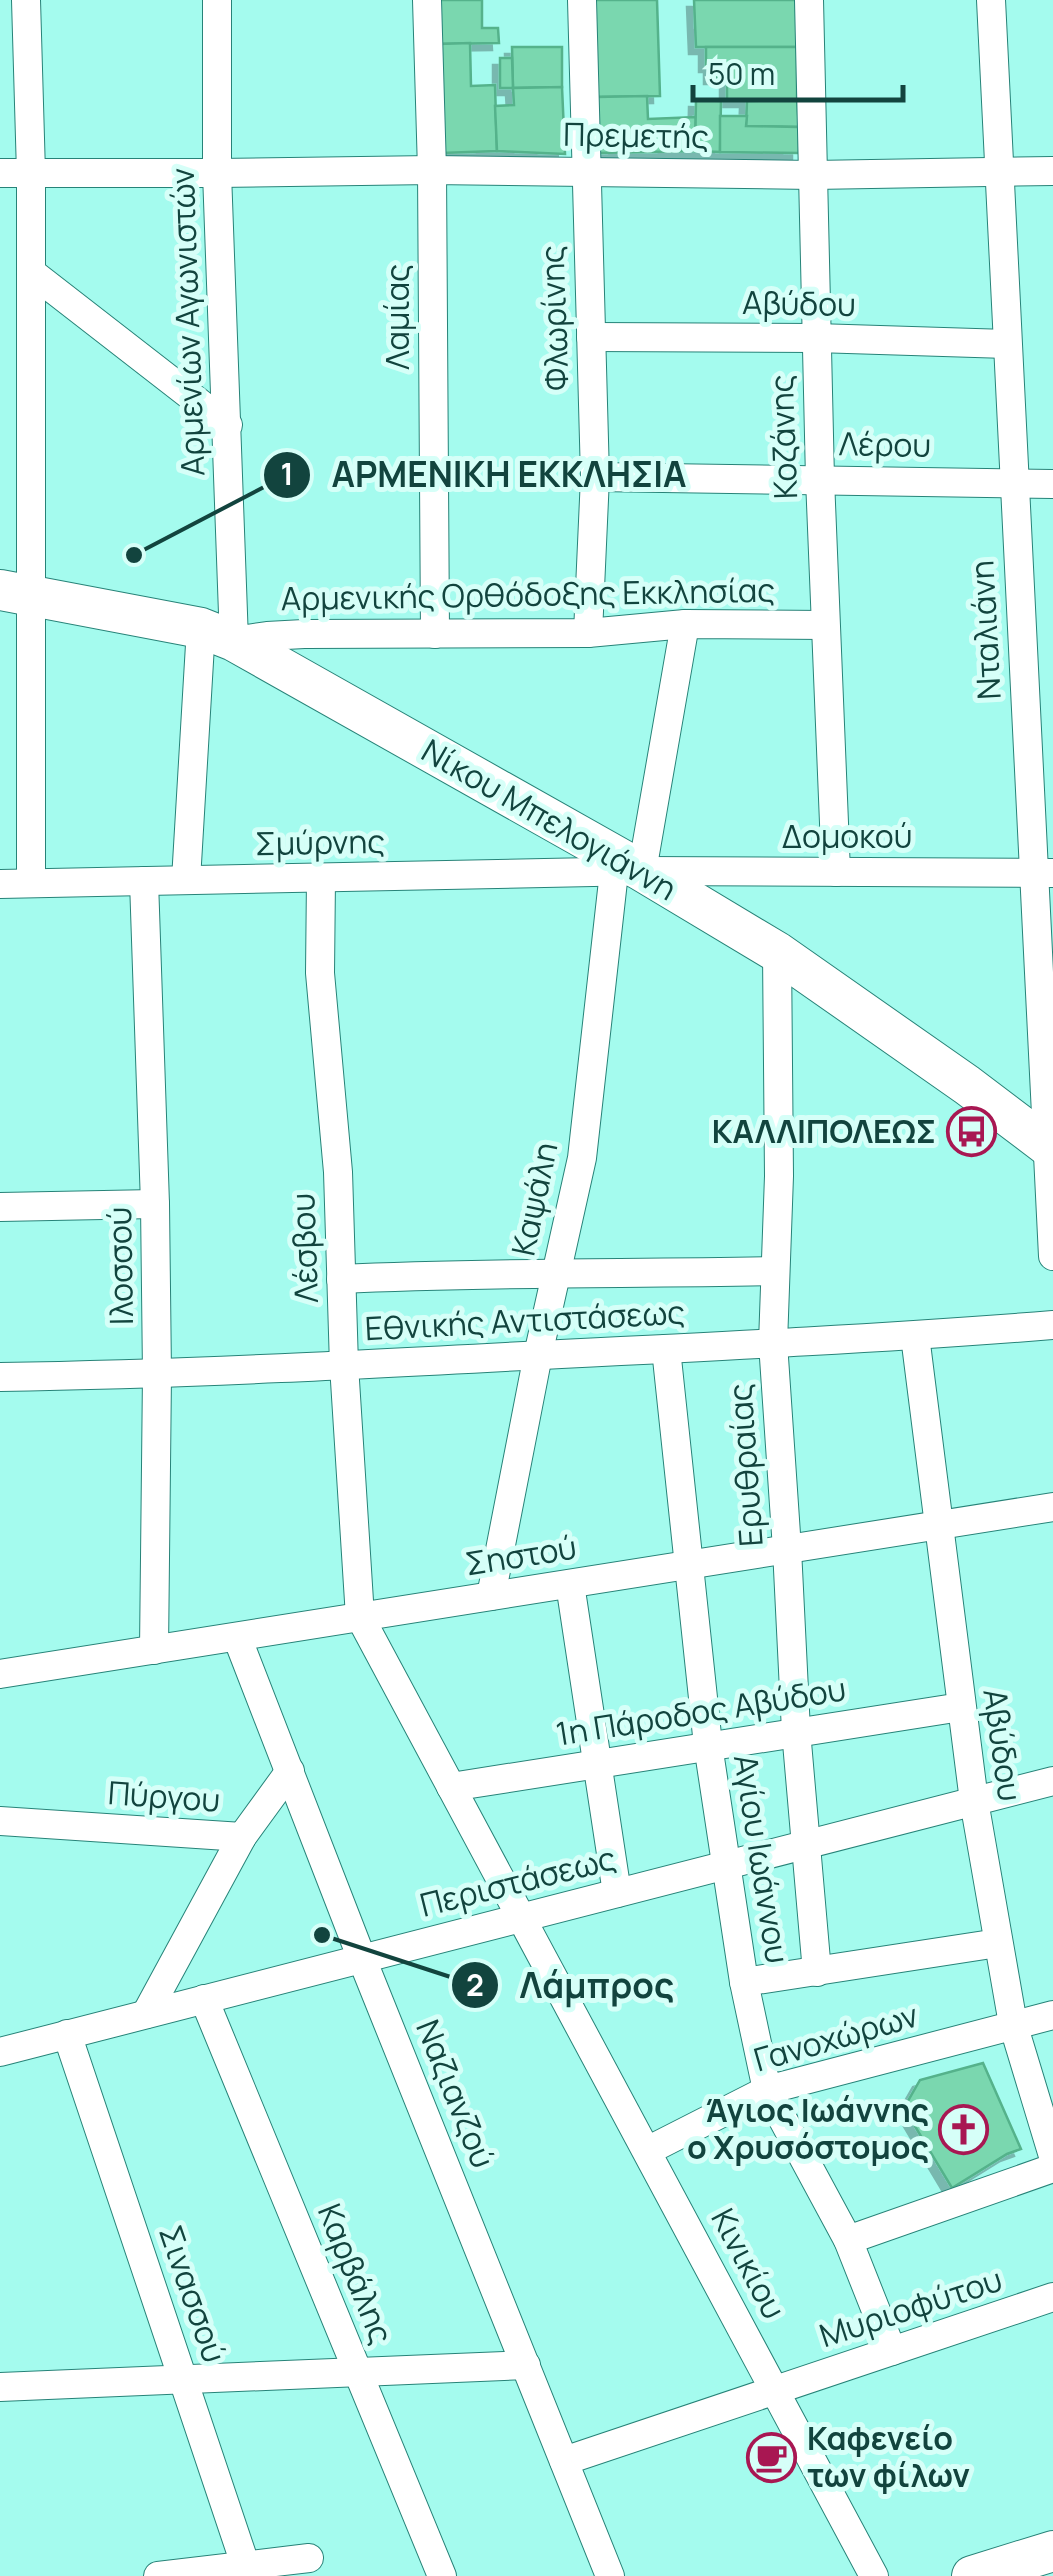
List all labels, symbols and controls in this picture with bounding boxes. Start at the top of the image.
scale bar [693,40,903,102]
text: 50 m [708,53,775,94]
street label: Πρεμετής [563,112,709,158]
street label: Αρμενίων Αγωνιστών [160,167,214,477]
street label: Φλωρίνης [529,245,579,391]
street label: Λαμίας [375,264,419,370]
street label: Αβύδου [742,280,856,326]
street label: Κοζάνης [759,374,807,500]
street label: Λέρου [839,421,931,467]
callout: ΑΡΜΕΝΙΚΗ ΕΚΚΛΗΣΙΑ [262,442,707,507]
text: ΑΡΜΕΝΙΚΗ ΕΚΚΛΗΣΙΑ [331,450,687,498]
text: 1 [280,453,294,494]
street label: Νταλιάνη [959,559,1011,701]
street label: Αρμενικής Ορθόδοξης Εκκλησίας [280,568,775,620]
street label: Νίκου Μπελογιάννη [414,728,685,910]
street label: Δομοκού [782,814,912,858]
street label: Σμύρνης [255,819,385,865]
bus stop icon: ΚΑΛΛΙΠΟΛΕΩΣ [945,1106,997,1158]
place label: ΚΑΛΛΙΠΟΛΕΩΣ [712,1109,936,1153]
street label: Καψάλη [501,1138,567,1260]
street label: Λέσβου [280,1192,328,1304]
street label: Ιλοσσού [97,1206,143,1326]
street label: Εθνικής Αντιστάσεως [364,1290,686,1350]
street label: Ερυθραίας [717,1382,773,1548]
street label: Σηστού [462,1525,580,1585]
street label: 1η Πάροδος Αβύδου [553,1666,849,1756]
street label: Αβύδου [973,1686,1033,1804]
street label: Αγίου Ιωάννου [724,1751,800,1966]
street label: Πύργου [106,1770,222,1822]
street label: Περιστάσεως [415,1835,620,1927]
callout: Λάμπρος [450,1953,694,2018]
text: Λάμπρος [520,1961,674,2009]
text: 2 [466,1964,484,2005]
street label: Γανοχώρων [749,1993,923,2081]
street label: Ναζιανζού [406,2013,506,2174]
place label: Άγιος Ιωάννης ο Χρυσόστομος [687,2088,929,2169]
church icon: Άγιος Ιωάννης ο Χρυσόστομος [938,2103,990,2155]
street label: Καρβάλης [308,2197,404,2350]
street label: Κινικίου [701,2201,796,2326]
street label: Σινασσού [149,2219,237,2368]
street label: Μυριοφύτου [814,2257,1008,2357]
place label: Καφενείο των φίλων [807,2416,970,2497]
cafe icon: Καφενείο των φίλων [746,2431,798,2483]

